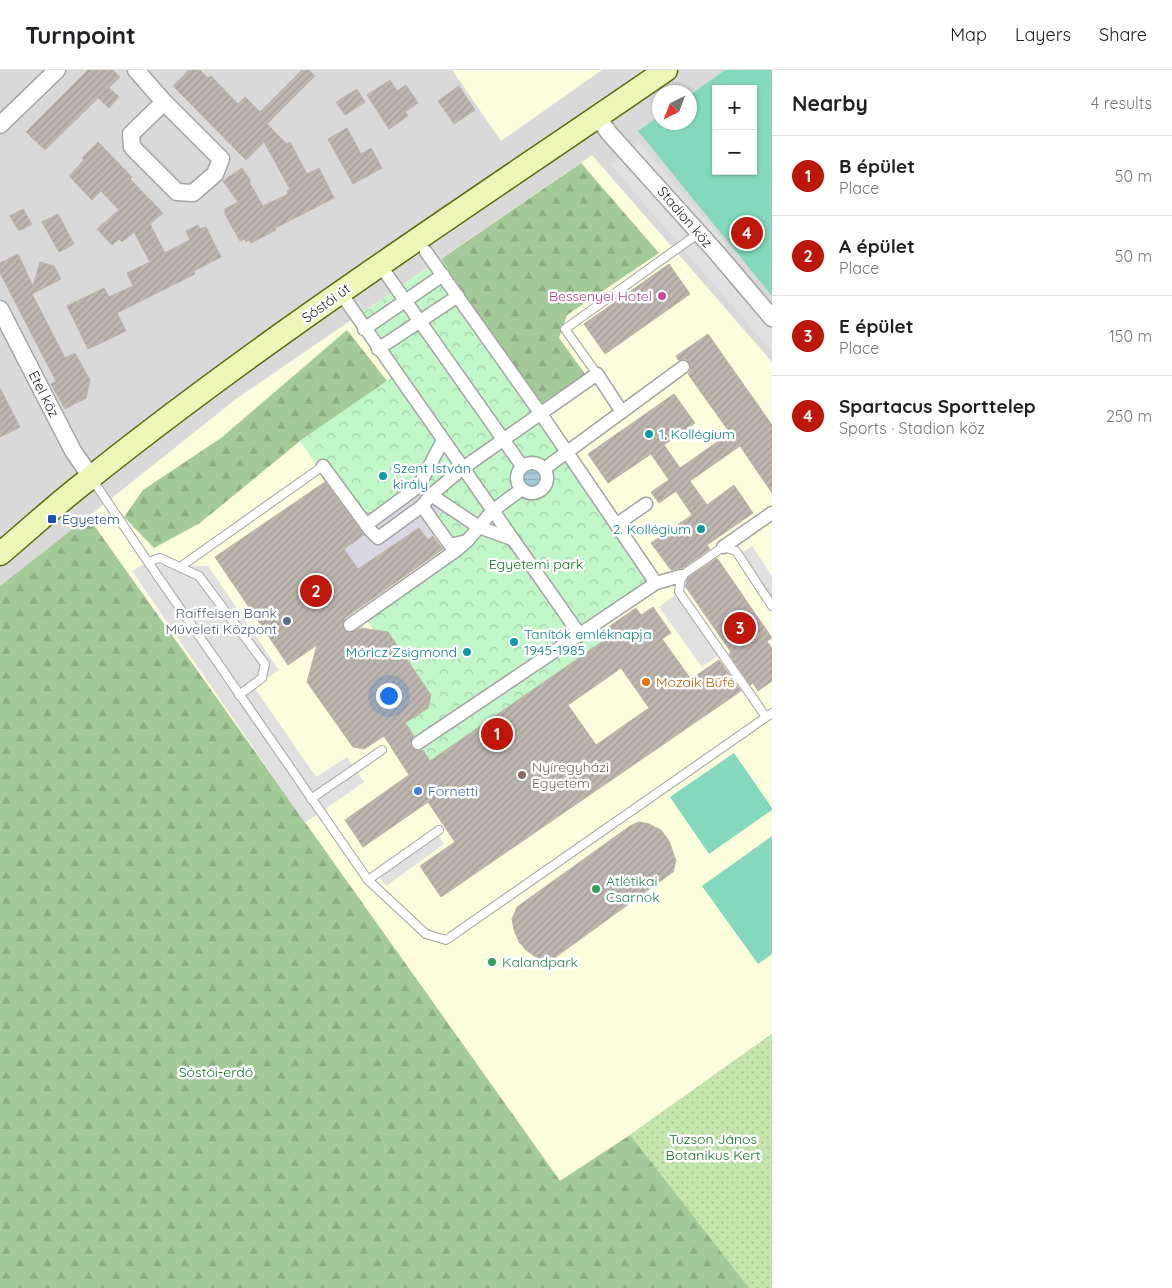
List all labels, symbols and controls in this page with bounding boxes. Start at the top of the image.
text: Turnpoint [25,20,136,50]
text: Map [950,23,987,46]
text: Layers [1015,23,1071,46]
text: Share [1099,23,1147,46]
north arrow [652,85,697,130]
map controls [712,85,757,175]
button: + [712,85,757,130]
text: Nearby [792,90,868,116]
text: 4 results [1091,93,1152,113]
button: − [712,130,757,175]
text: B épület [839,154,915,178]
text: 1 [805,166,811,186]
text: 50 m [1115,166,1152,186]
text: Place [839,178,879,198]
street label: Stadion köz [653,183,717,252]
pin: 4 [731,214,763,252]
text: A épület [839,234,915,258]
text: 2 [803,246,813,266]
text: 50 m [1115,246,1152,266]
text: Place [839,258,879,278]
street label: Sóstói út [298,279,354,327]
place label: Bessenyei Hotel [549,287,652,305]
marker: Bessenyei Hotel [656,290,668,302]
text: E épület [839,314,913,338]
text: 3 [804,326,812,346]
text: 150 m [1109,326,1152,346]
text: Place [839,338,879,358]
street label: Etel köz [25,368,64,421]
text: Spartacus Sporttelep [839,394,1036,418]
text: 4 [803,406,813,426]
text: 250 m [1106,406,1152,426]
text: Sports · Stadion köz [839,418,985,438]
place label: 1. Kollégium [659,425,735,443]
marker: 1. Kollégium [643,428,655,440]
place label: Szent István király [393,459,471,493]
marker: Szent István király [377,470,389,482]
place label: Egyetem [62,510,120,528]
marker: Egyetem [46,513,58,525]
place label: 2. Kollégium [613,520,691,538]
marker: 2. Kollégium [695,523,707,535]
park label: Egyetemi park [489,555,583,573]
pin: 2 [300,572,332,610]
place label: Raiffeisen Bank Műveleti Központ [165,604,277,638]
pin: 3 [724,609,756,647]
marker: Raiffeisen Bank Műveleti Központ [281,615,293,627]
place label: Tanítók emléknapja 1945-1985 [524,625,652,659]
marker: Tanítók emléknapja 1945-1985 [508,636,520,648]
place label: Móricz Zsigmond [346,643,457,661]
marker: Móricz Zsigmond [461,646,473,658]
place label: Mozaik Büfé [656,673,735,691]
marker: Mozaik Büfé [640,676,652,688]
your location [376,683,402,709]
pin: 1 [481,715,513,753]
place label: Nyíregyházi Egyetem [532,758,609,792]
marker: Nyíregyházi Egyetem [516,769,528,781]
place label: Fornetti [428,782,478,800]
marker: Fornetti [412,785,424,797]
place label: Atlétikai Csarnok [606,872,660,906]
marker: Atlétikai Csarnok [590,883,602,895]
place label: Kalandpark [502,953,578,971]
marker: Kalandpark [486,956,498,968]
park label: Sóstói-erdő [179,1063,253,1081]
park label: Tuzson János Botanikus Kert [666,1130,761,1164]

